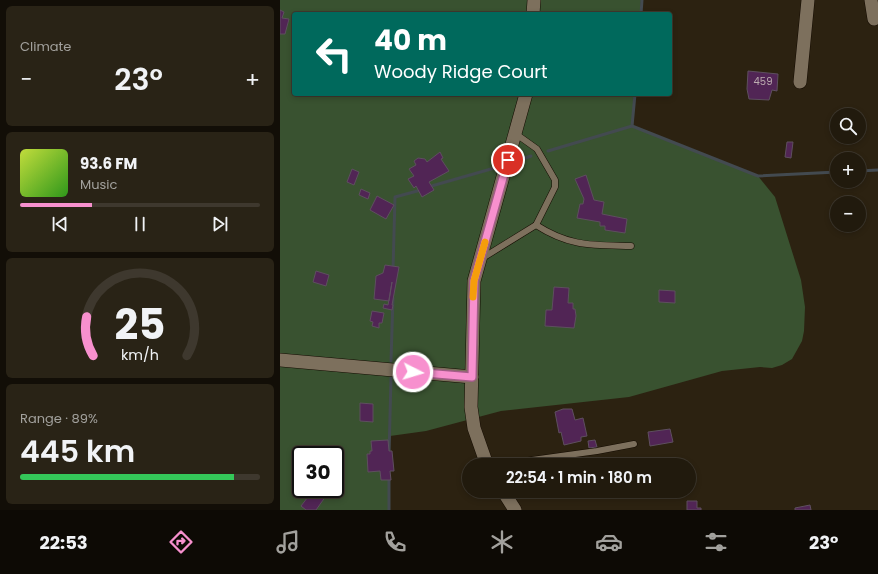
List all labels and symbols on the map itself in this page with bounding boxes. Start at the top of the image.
house number: 459 [754,74,772,89]
pin [491,143,525,177]
position arrow [392,351,434,393]
speed limit sign: 30 [292,446,344,498]

